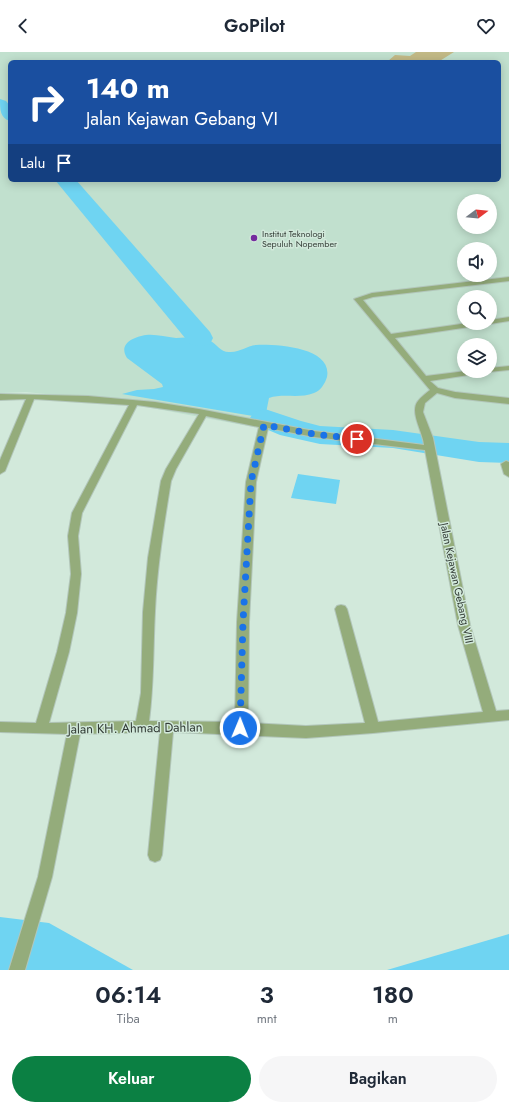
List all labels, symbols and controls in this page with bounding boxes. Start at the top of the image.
text: GoPilot [224,13,285,39]
icon: back [12,15,34,37]
icon: heart [475,15,497,37]
text: 140 m [86,68,170,109]
icon: right [20,76,72,128]
text: Jalan Kejawan Gebang VI [86,106,278,132]
text: Lalu [20,152,45,174]
icon: arrive [53,152,75,174]
north arrow [457,194,497,234]
map controls [457,194,497,378]
place label: Institut Teknologi Sepuluh Nopember [262,227,338,250]
marker: Institut Teknologi Sepuluh Nopember [249,233,259,243]
button: sound [457,242,497,282]
button: search [457,290,497,330]
button: layers [457,338,497,378]
pin [340,422,374,456]
icon: arrive [346,428,368,450]
street label: Jalan Kejawan Gebang VIII [436,519,478,645]
position arrow [219,707,261,749]
street label: Jalan KH. Ahmad Dahlan [65,717,203,739]
text: 06:14 [95,977,161,1012]
text: 3 [260,977,274,1012]
text: 180 [372,977,414,1012]
text: Tiba [117,1009,140,1028]
text: mnt [257,1009,277,1028]
text: m [388,1009,398,1028]
button: Keluar [12,1056,251,1102]
button: Bagikan [259,1056,497,1102]

